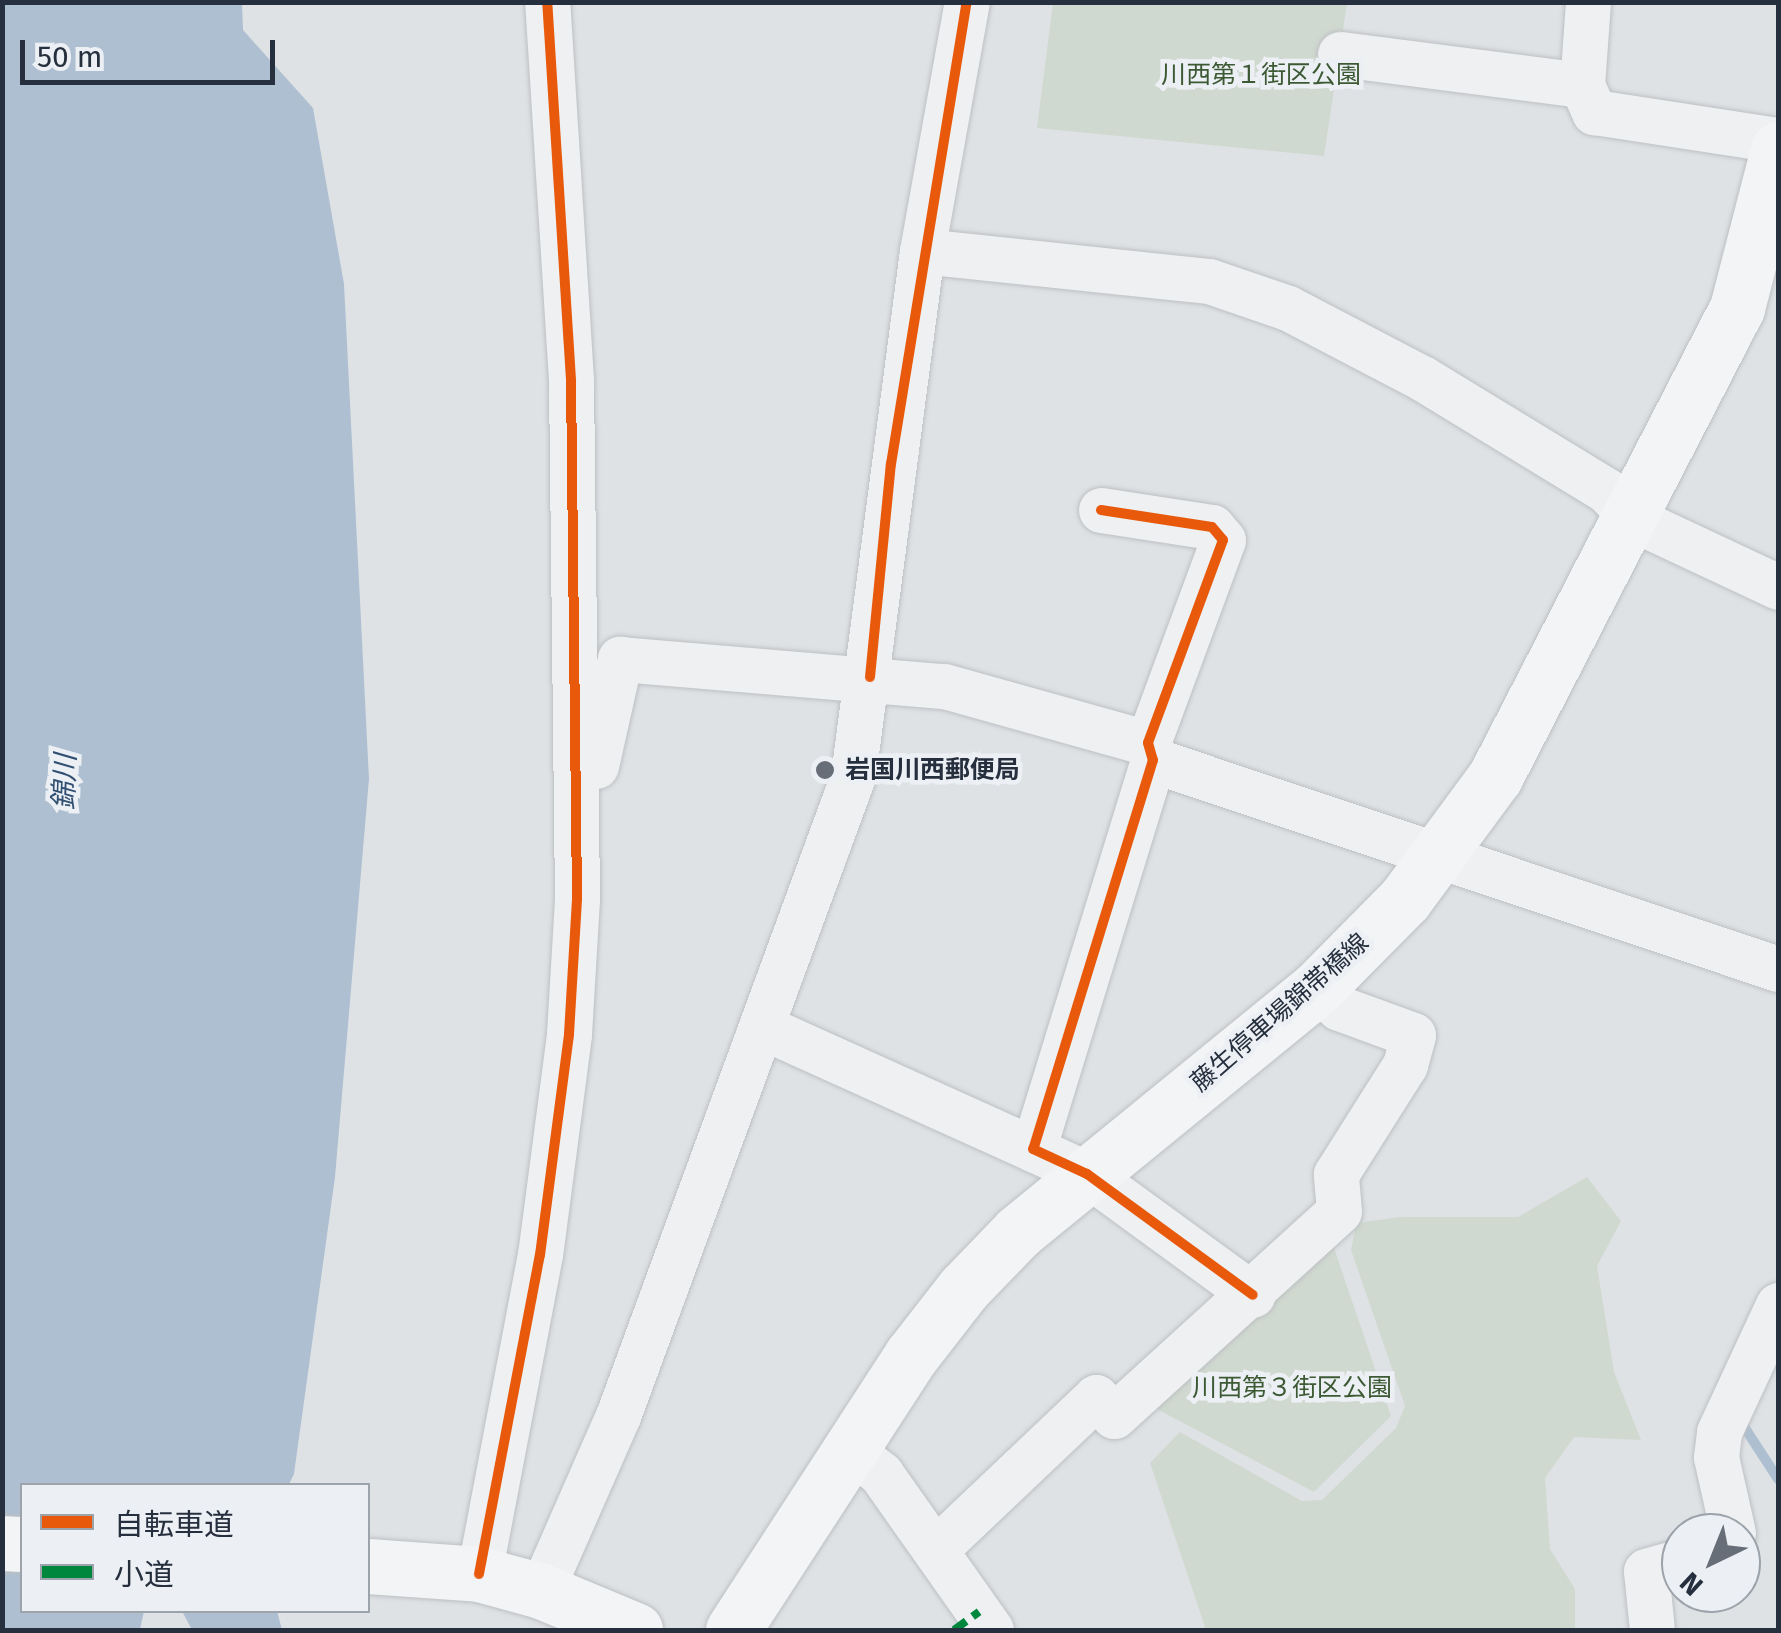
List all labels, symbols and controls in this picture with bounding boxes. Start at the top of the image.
scale bar [25,20,280,82]
text: 50 m [37,39,102,75]
park label: 川西第１街区公園 [1161,60,1361,90]
water label: 錦川 [47,753,83,811]
place label: 岩国川西郵便局 [845,755,1020,785]
marker: 岩国川西郵便局 [814,759,836,781]
street label: 藤生停車場錦帯橋線 [1185,928,1375,1098]
park label: 川西第３街区公園 [1192,1373,1392,1403]
legend [20,1483,370,1613]
text: 自転車道 [114,1507,234,1543]
north arrow [1661,1513,1761,1613]
text: 小道 [114,1557,174,1593]
text: N [1674,1565,1710,1602]

